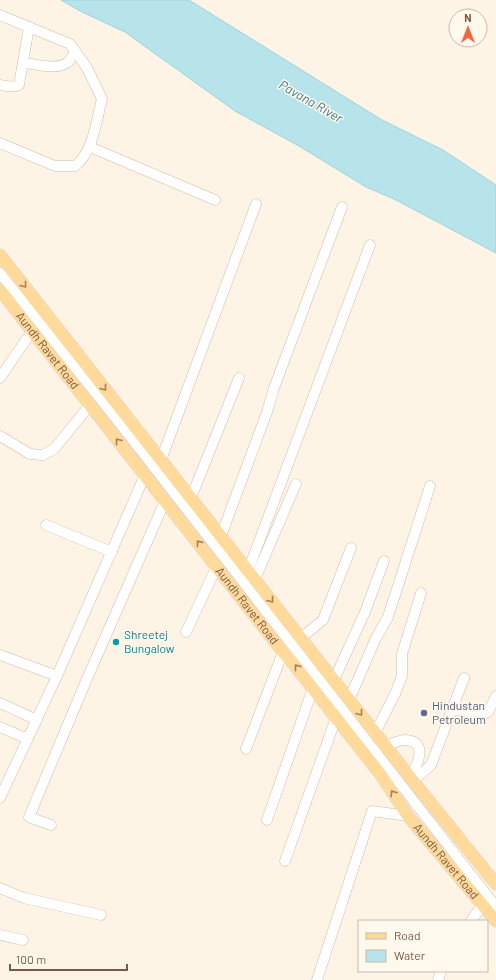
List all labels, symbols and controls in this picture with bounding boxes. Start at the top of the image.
north arrow [448,8,488,48]
text: N [464,11,472,24]
water label: Pavana River [276,76,346,126]
one-way arrow [19,281,26,288]
street label: Aundh Ravet Road [14,309,83,391]
one-way arrow [100,383,107,390]
one-way arrow [116,438,123,445]
one-way arrow [196,541,203,548]
street label: Aundh Ravet Road [213,564,282,647]
one-way arrow [266,595,273,602]
place label: Shreetej Bungalow [124,627,175,655]
marker: Shreetej Bungalow [111,637,121,647]
one-way arrow [294,665,301,672]
place label: Hindustan Petroleum [432,698,486,726]
marker: Hindustan Petroleum [419,708,429,718]
one-way arrow [355,709,362,716]
one-way arrow [391,790,398,797]
street label: Aundh Ravet Road [411,820,482,901]
legend [358,920,488,972]
text: Road [394,928,421,942]
scale bar [10,946,127,972]
text: Water [394,948,426,962]
text: 100 m [16,952,46,966]

